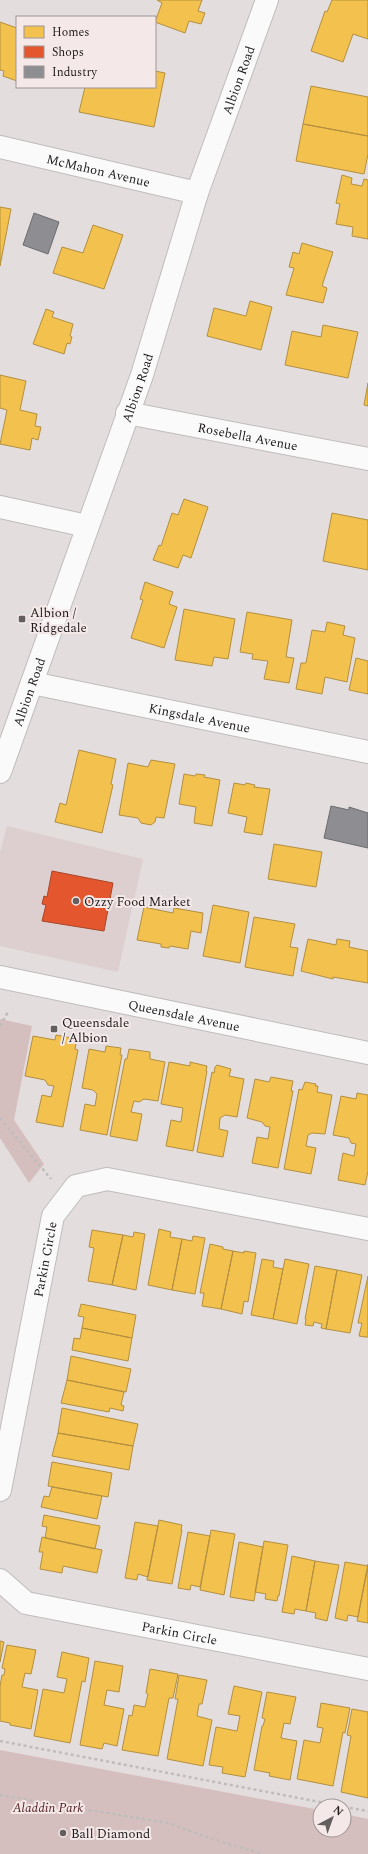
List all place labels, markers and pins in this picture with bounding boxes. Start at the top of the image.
place label: Albion / Ridgedale [30,603,87,638]
marker: Albion / Ridgedale [17,614,27,624]
place label: Ozzy Food Market [84,892,191,912]
marker: Ozzy Food Market [71,896,81,906]
place label: Queensdale / Albion [62,1013,129,1048]
marker: Queensdale / Albion [49,1024,59,1034]
place label: Ball Diamond [71,1824,150,1844]
marker: Ball Diamond [58,1828,68,1838]

